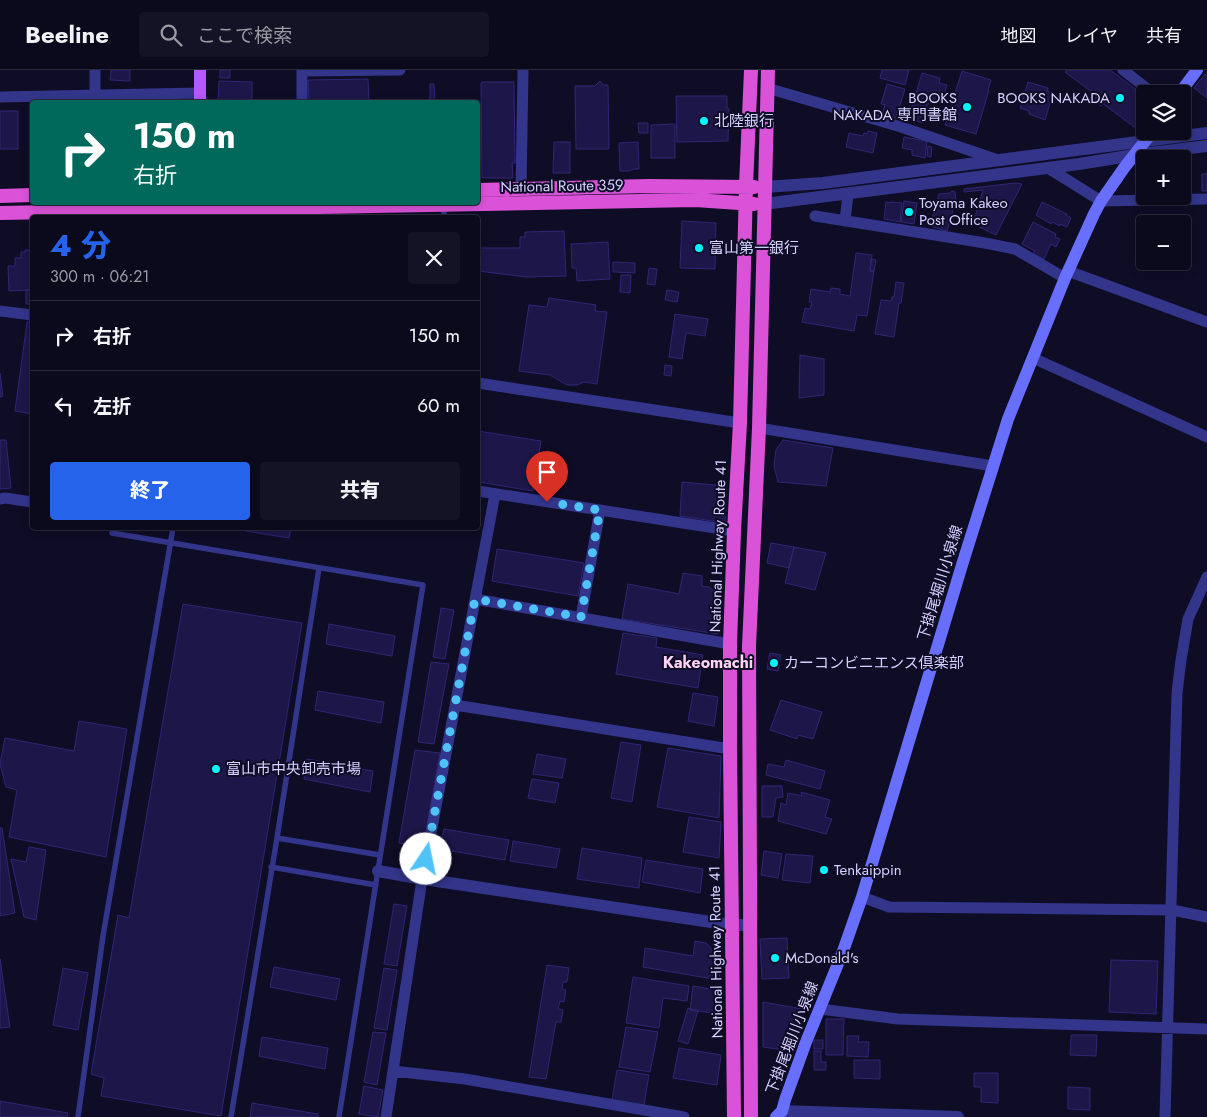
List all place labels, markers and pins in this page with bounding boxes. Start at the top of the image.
place label: BOOKS NAKADA 専門書館 [833,87,957,126]
place label: BOOKS NAKADA [997,87,1110,109]
marker: BOOKS NAKADA [1114,92,1126,104]
marker: BOOKS NAKADA 専門書館 [961,101,973,113]
place label: 北陸銀行 [714,110,774,132]
marker: 北陸銀行 [698,115,710,127]
place label: Toyama Kakeo Post Office [919,192,1008,231]
marker: Toyama Kakeo Post Office [903,206,915,218]
place label: 富山第一銀行 [709,237,799,259]
marker: 富山第一銀行 [693,242,705,254]
pin [526,451,568,502]
place label: カーコンビニエンス倶楽部 [784,652,964,674]
marker: カーコンビニエンス倶楽部 [768,657,780,669]
place label: 富山市中央卸売市場 [226,758,361,780]
marker: 富山市中央卸売市場 [210,763,222,775]
place label: Tenkaippin [834,859,902,881]
marker: Tenkaippin [818,864,830,876]
place label: McDonald's [785,947,859,969]
marker: McDonald's [769,952,781,964]

